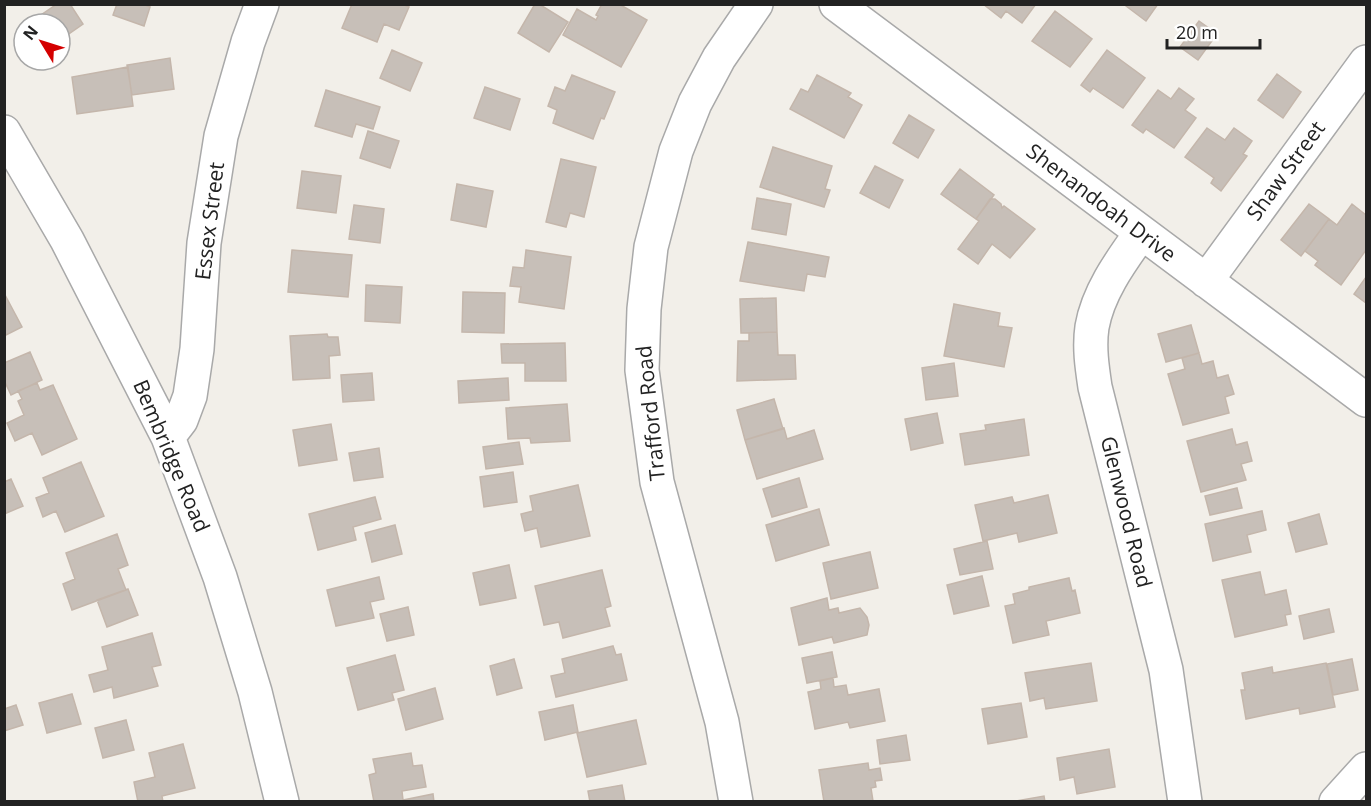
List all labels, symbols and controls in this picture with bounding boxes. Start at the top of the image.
north arrow [12,12,72,72]
scale bar [1167,12,1260,50]
text: 20 m [1176,20,1218,44]
text: N [18,21,43,45]
street label: Shaw Street [1240,115,1331,226]
street label: Shenandoah Drive [1021,137,1182,268]
street label: Essex Street [188,160,230,281]
street label: Trafford Road [629,344,671,482]
street label: Bembridge Road [127,375,217,536]
street label: Glenwood Road [1095,433,1159,590]

